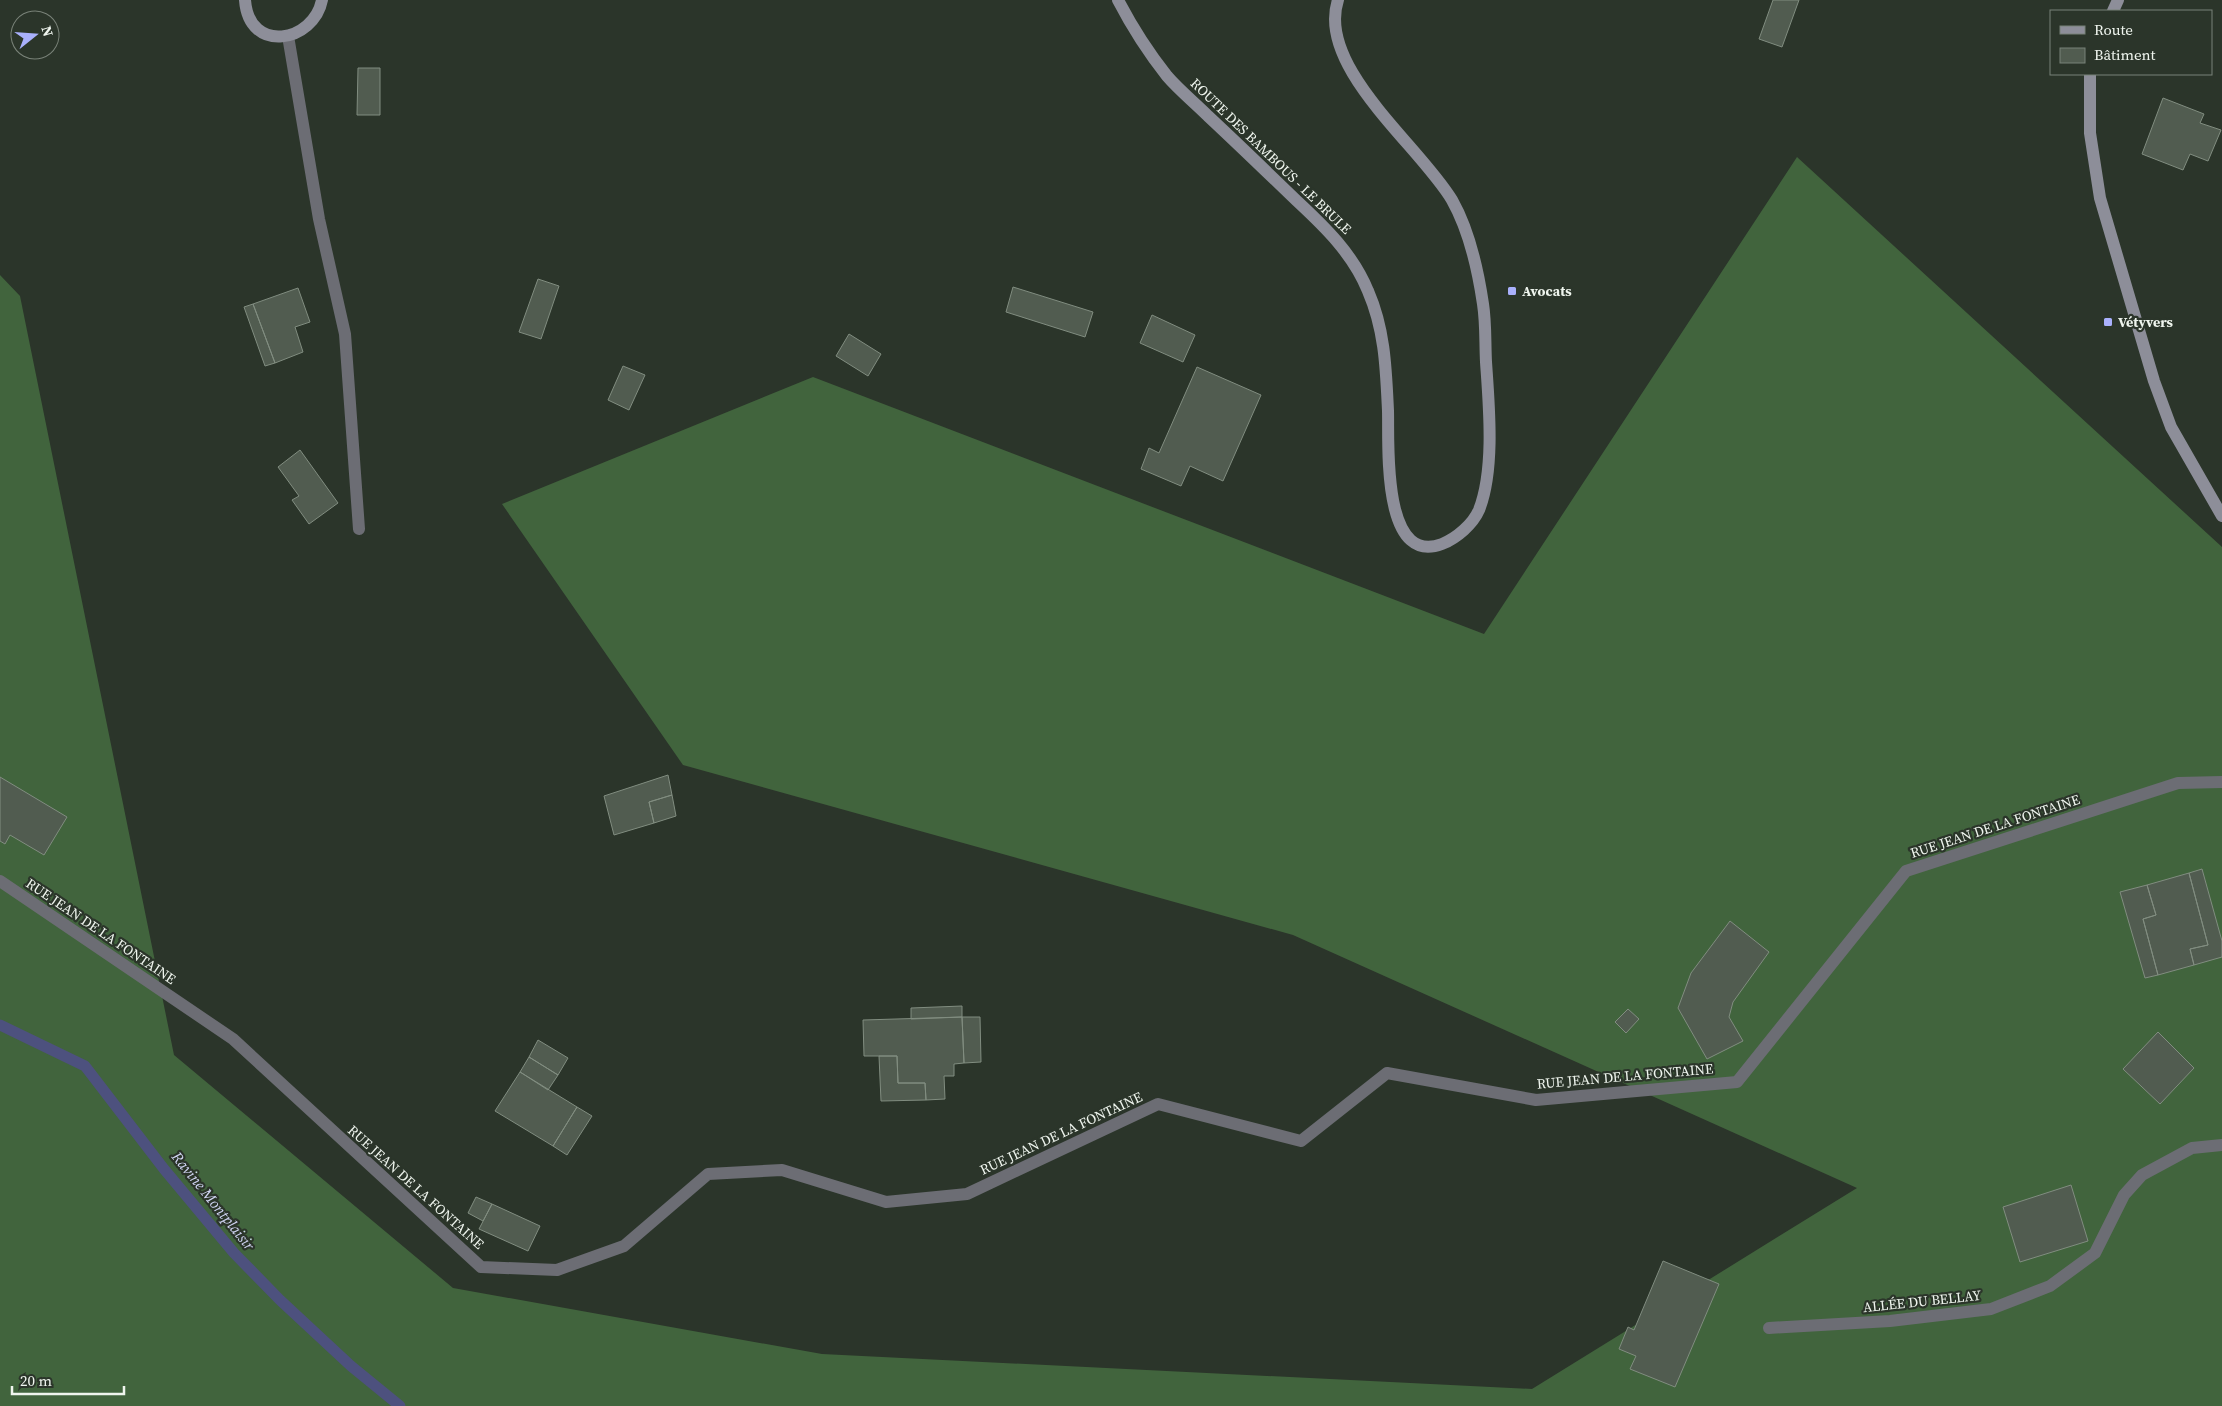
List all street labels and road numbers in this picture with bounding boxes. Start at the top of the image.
street label: ROUTE DES BAMBOUS - LE BRULE [1186,74,1356,238]
street label: RUE JEAN DE LA FONTAINE [1908,789,2082,863]
street label: RUE JEAN DE LA FONTAINE [22,873,180,989]
street label: RUE JEAN DE LA FONTAINE [1536,1058,1714,1094]
street label: RUE JEAN DE LA FONTAINE [977,1087,1145,1179]
street label: RUE JEAN DE LA FONTAINE [344,1120,488,1254]
street label: ALLÉE DU BELLAY [1862,1285,1982,1317]

